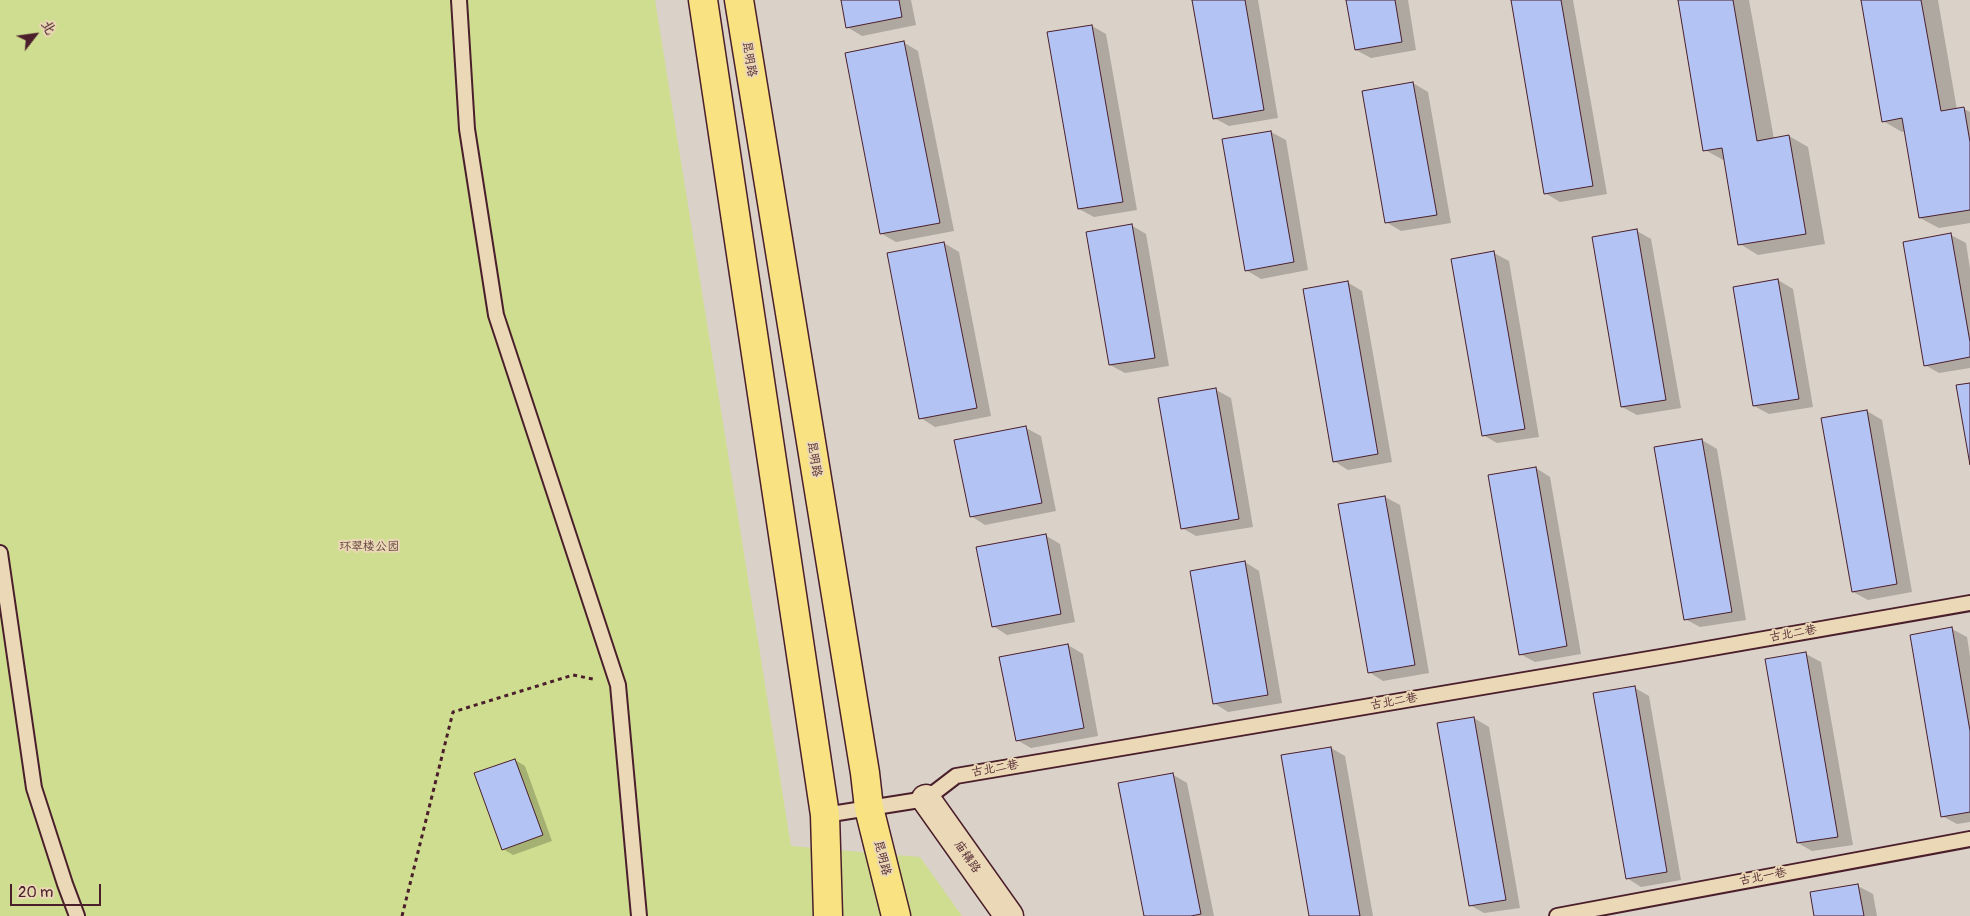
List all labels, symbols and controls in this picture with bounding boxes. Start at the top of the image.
north arrow [10,10,60,60]
text: 北 [38,17,59,38]
street label: 昆明路 [739,40,759,78]
street label: 昆明路 [804,440,824,478]
park label: 环翠楼公园 [339,540,399,554]
street label: 古北二巷 [1768,623,1818,645]
street label: 古北二巷 [1369,691,1419,713]
street label: 古北二巷 [970,758,1020,780]
street label: 庙耩路 [951,838,983,876]
street label: 昆明路 [871,839,893,877]
street label: 古北一巷 [1738,865,1788,889]
scale bar [12,874,104,906]
text: 20 m [18,883,53,902]

